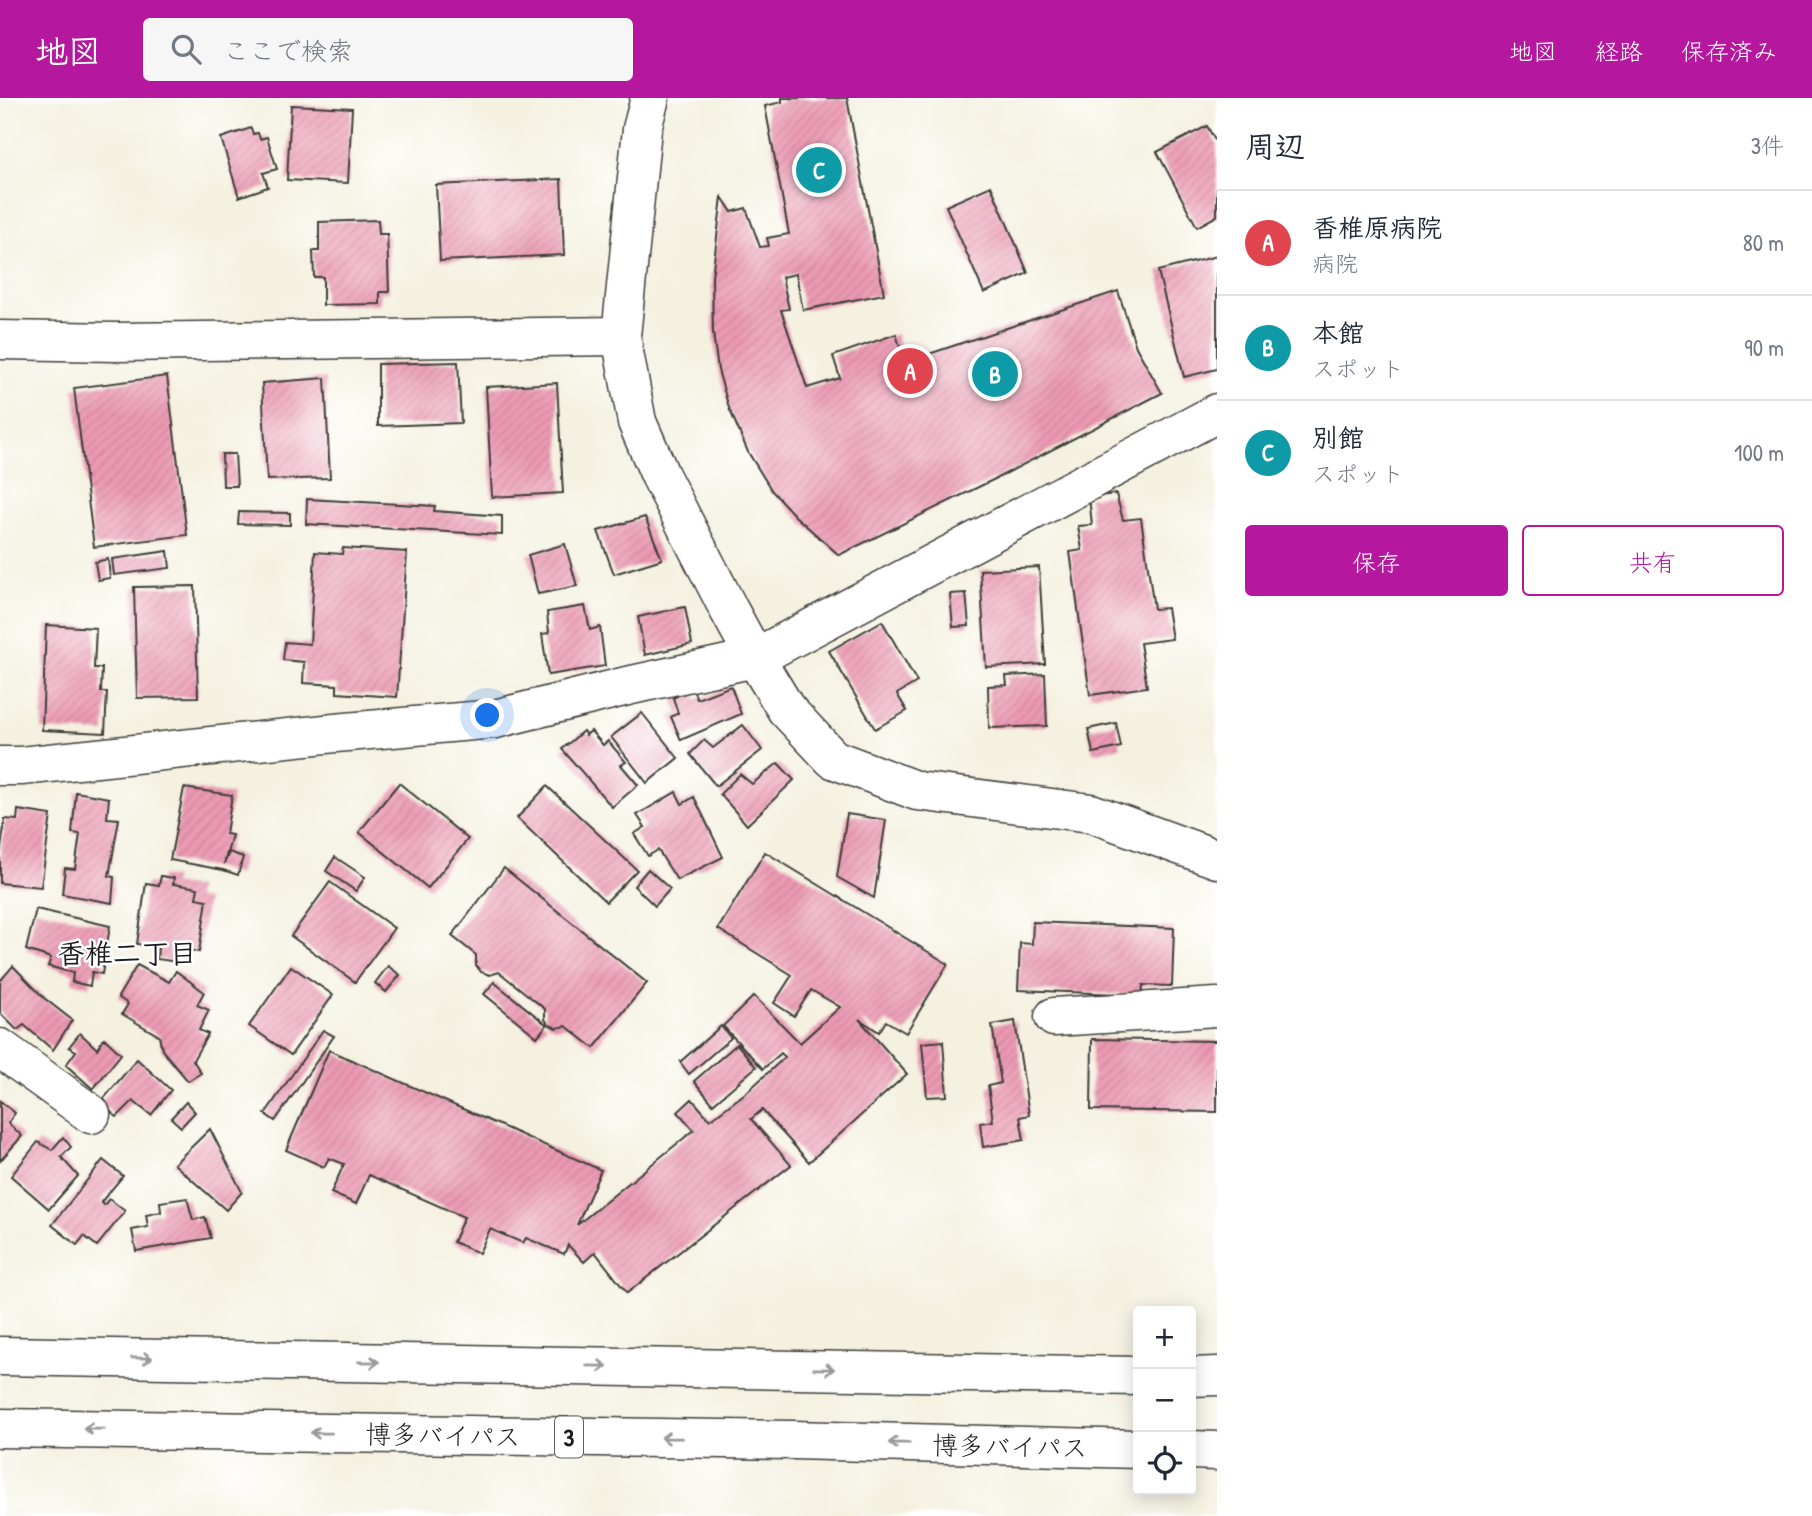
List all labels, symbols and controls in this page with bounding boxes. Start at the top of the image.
search box [143,18,633,81]
text: 地図 [35,29,101,73]
icon: search [167,30,205,68]
text: ここで検索 [223,33,353,68]
text: 地図 [1509,35,1557,67]
text: 経路 [1595,35,1643,67]
text: 保存済み [1681,35,1777,67]
text: 周辺 [1245,126,1305,166]
text: 3件 [1751,130,1784,161]
pin: C [796,144,842,196]
text: 香椎原病院 [1312,210,1442,245]
text: A [1262,227,1274,258]
text: 80 m [1743,227,1784,258]
text: 病院 [1312,248,1358,279]
text: 本館 [1312,315,1364,350]
text: B [1262,332,1274,363]
text: 90 m [1744,332,1784,363]
pin: A [887,345,933,397]
pin: B [972,348,1018,400]
text: スポット [1312,353,1404,384]
text: 別館 [1312,420,1364,455]
text: C [1262,437,1274,468]
text: 100 m [1734,437,1784,468]
text: スポット [1312,458,1404,489]
button: 保存 [1245,525,1508,596]
button: 共有 [1522,525,1784,596]
your location [470,698,504,732]
district label: 香椎二丁目 [57,934,197,972]
map controls [1133,1306,1196,1495]
button: + [1133,1306,1196,1369]
one-way arrow [130,1352,153,1365]
one-way arrow [357,1355,380,1369]
one-way arrow [585,1359,608,1372]
one-way arrow [812,1363,835,1376]
button: − [1133,1369,1196,1432]
street label: 博多バイパス [365,1416,521,1454]
road number: 3 [555,1416,583,1457]
one-way arrow [82,1422,105,1436]
one-way arrow [310,1426,333,1440]
street label: 博多バイパス [932,1427,1088,1465]
one-way arrow [660,1432,683,1445]
button: locate [1133,1432,1196,1495]
one-way arrow [887,1436,910,1450]

